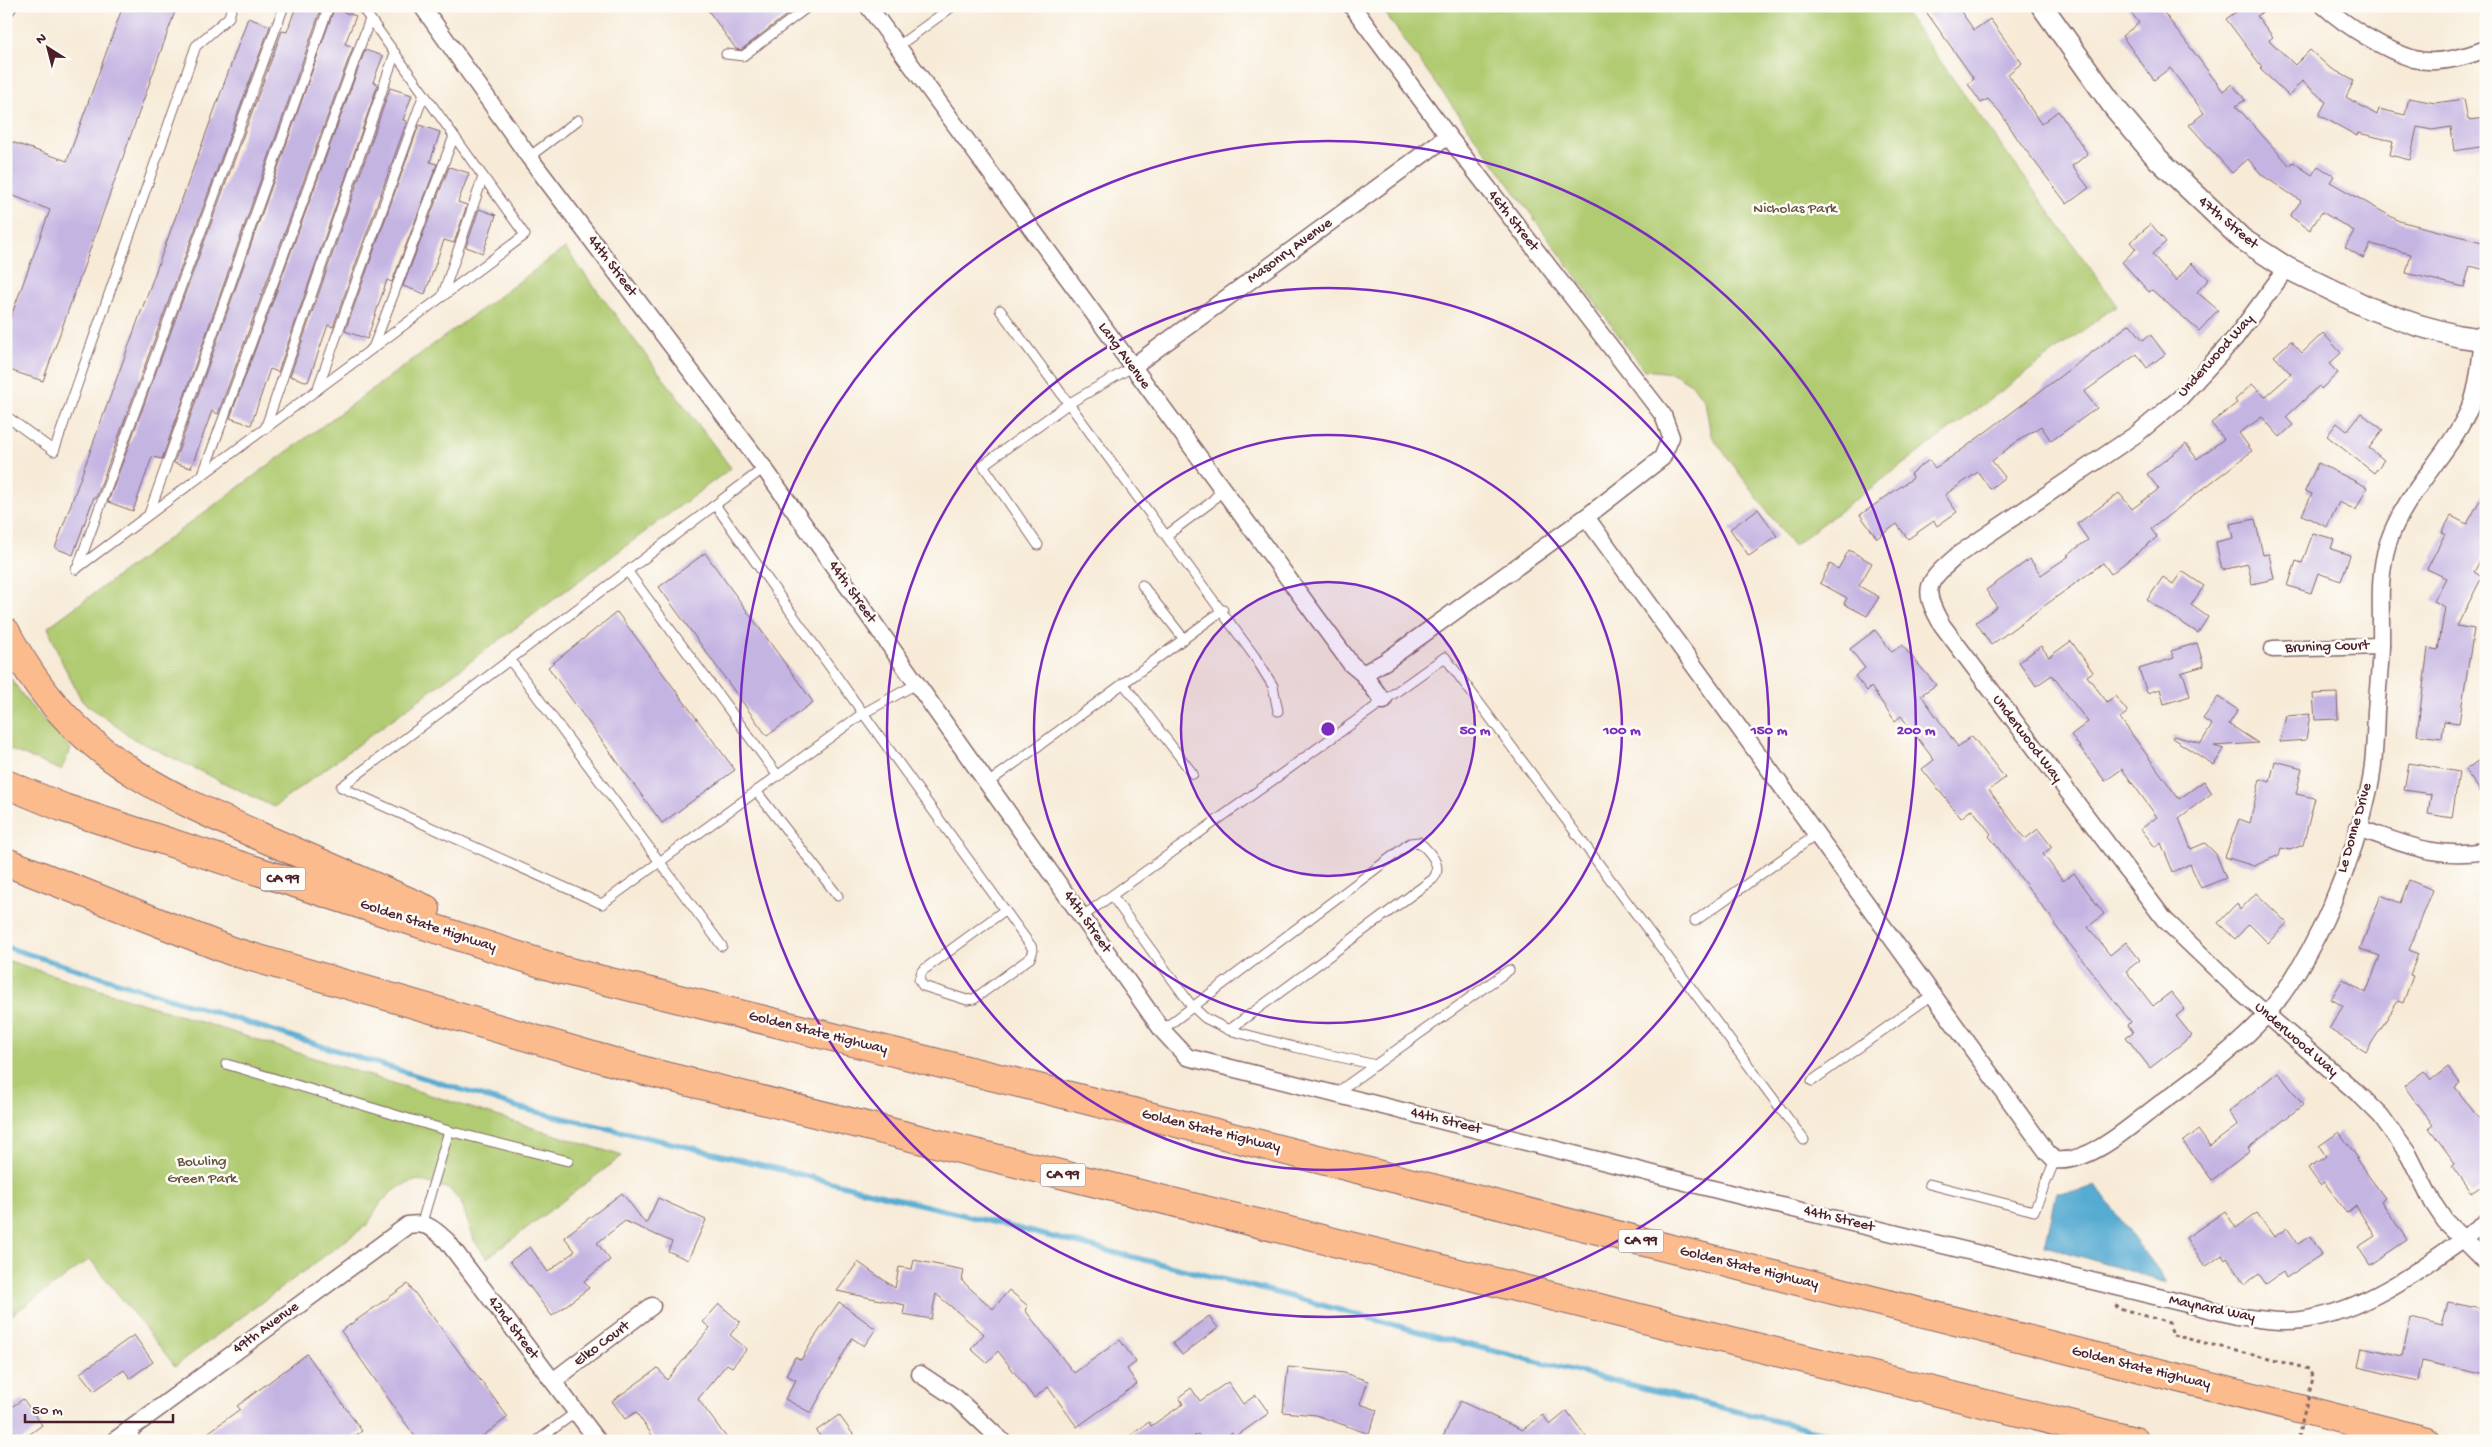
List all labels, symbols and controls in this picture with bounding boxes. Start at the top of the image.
north arrow [22,22,72,72]
text: N [33,30,51,49]
street label: 46th Street [1484,187,1544,257]
street label: 47th Street [2194,193,2263,254]
park label: Nicholas Park [1753,200,1838,218]
street label: Masonry Avenue [1244,214,1336,288]
street label: 44th Street [583,232,642,302]
street label: Underwood Way [2174,310,2258,401]
street label: Lang Avenue [1094,319,1154,393]
street label: 44th Street [824,557,881,628]
street label: Bruning Court [2284,636,2371,657]
street label: Underwood Way [1988,691,2066,787]
centre of rings [1319,720,1337,738]
text: 50 m [1460,722,1491,740]
text: 100 m [1602,722,1641,740]
text: 150 m [1750,722,1788,740]
text: 200 m [1897,722,1936,740]
street label: Le Donne Drive [2334,781,2376,875]
road number: CA 99 [260,868,306,891]
street label: 44th Street [1059,887,1116,958]
street label: Golden State Highway [358,895,499,957]
street label: Underwood Way [2250,999,2342,1082]
street label: Golden State Highway [747,1007,890,1059]
street label: 44th Street [1409,1104,1485,1139]
street label: Golden State Highway [1140,1105,1283,1157]
park label: Bowling Green Park [167,1153,238,1188]
road number: CA 99 [1040,1164,1086,1186]
street label: 44th Street [1802,1202,1878,1237]
road number: CA 99 [1618,1230,1664,1252]
street label: Golden State Highway [1678,1242,1821,1294]
street label: Maynard Way [2167,1291,2257,1327]
street label: 42nd Street [484,1293,544,1364]
street label: 49th Avenue [229,1298,303,1358]
street label: Elko Court [571,1316,635,1371]
street label: Golden State Highway [2070,1342,2213,1394]
scale bar [25,1392,172,1424]
text: 50 m [32,1402,63,1420]

